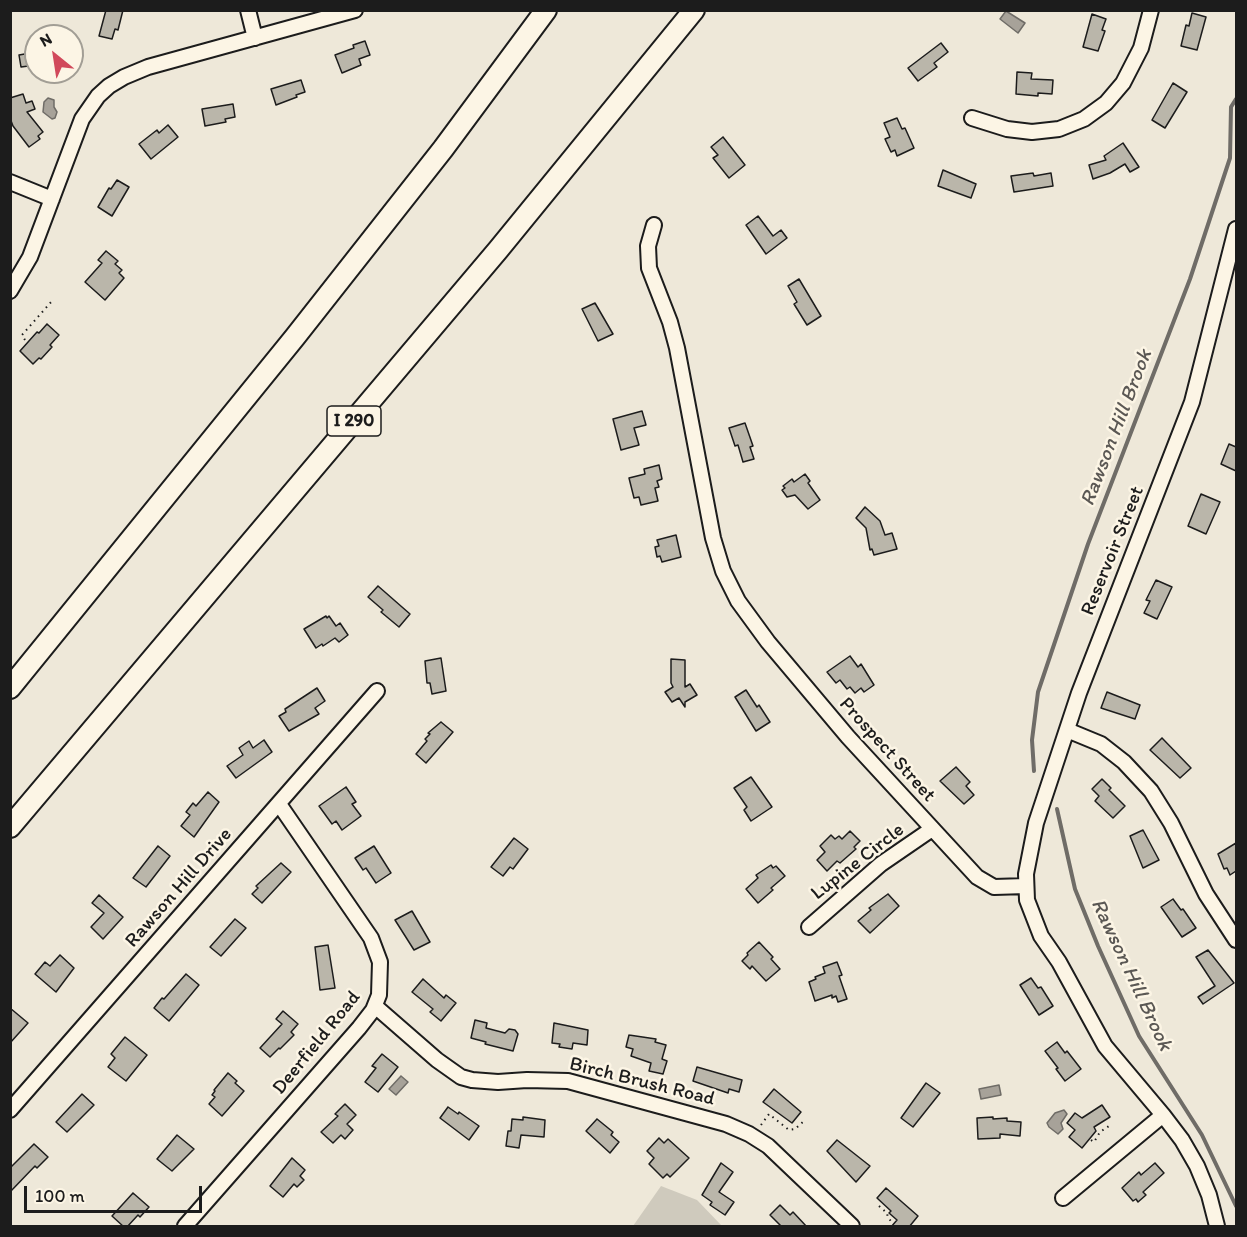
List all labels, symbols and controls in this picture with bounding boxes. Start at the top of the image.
north arrow [24,24,84,84]
text: N [36,29,55,51]
water label: Rawson Hill Brook [1076,346,1158,510]
road number: I 290 [327,406,381,436]
street label: Reservoir Street [1076,483,1150,619]
street label: Prospect Street [834,693,940,807]
street label: Lupine Circle [807,818,909,906]
street label: Rawson Hill Drive [120,823,238,953]
water label: Rawson Hill Brook [1085,895,1177,1055]
street label: Deerfield Road [268,986,366,1100]
street label: Birch Brush Road [567,1052,717,1112]
scale bar [27,1174,206,1212]
text: 100 m [35,1185,85,1207]

